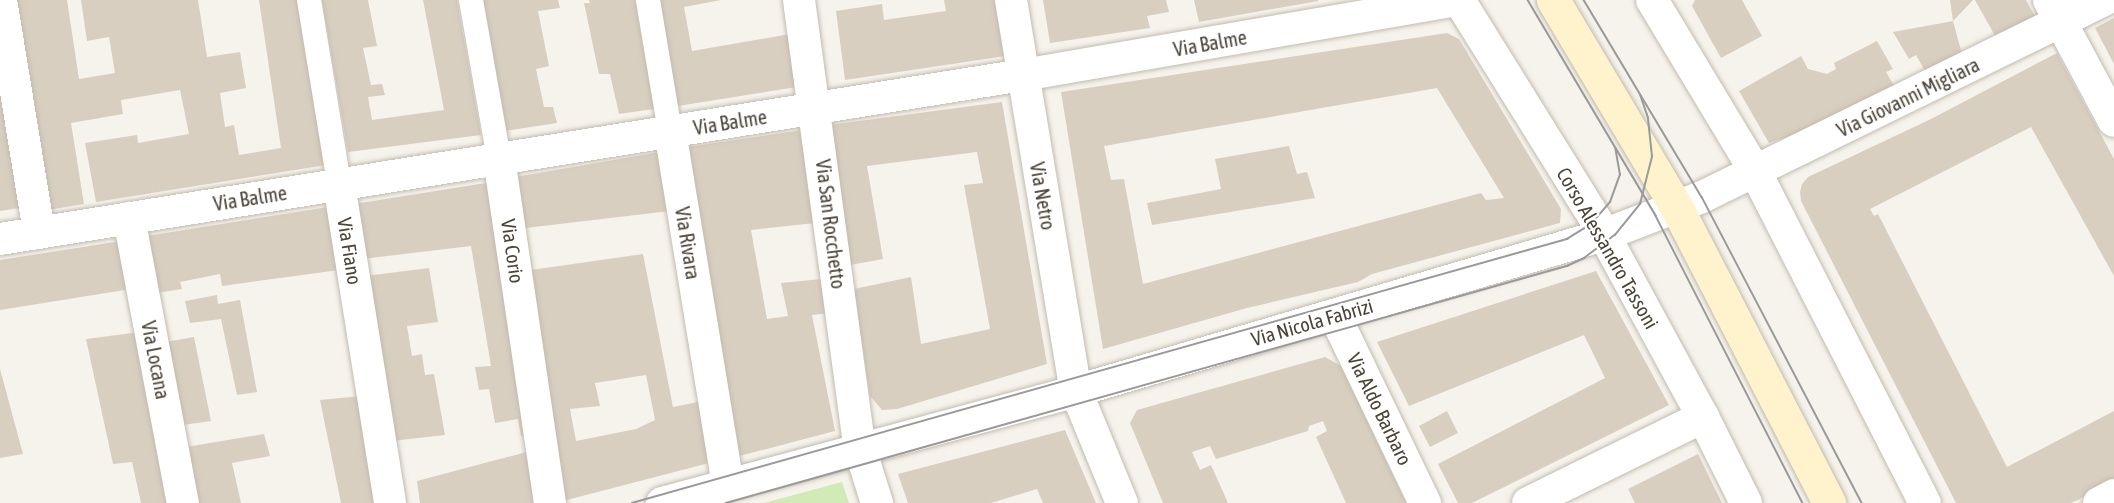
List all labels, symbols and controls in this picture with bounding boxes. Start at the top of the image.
street label: Via Balme [1171,25,1249,61]
street label: Via Giovanni Migliara [1833,52,1983,142]
street label: Via Balme [692,104,768,140]
street label: Via San Rocchetto [811,158,851,290]
street label: Via Netro [1025,160,1061,232]
street label: Corso Alessandro Tassoni [1552,163,1664,333]
street label: Via Balme [212,180,288,216]
street label: Via Rivara [670,205,706,281]
street label: Via Fiano [333,216,367,286]
street label: Via Corio [497,217,529,285]
street label: Via Nicola Fabrizi [1248,293,1376,351]
street label: Via Locana [137,319,175,401]
street label: Via Aldo Barbaro [1343,349,1417,469]

